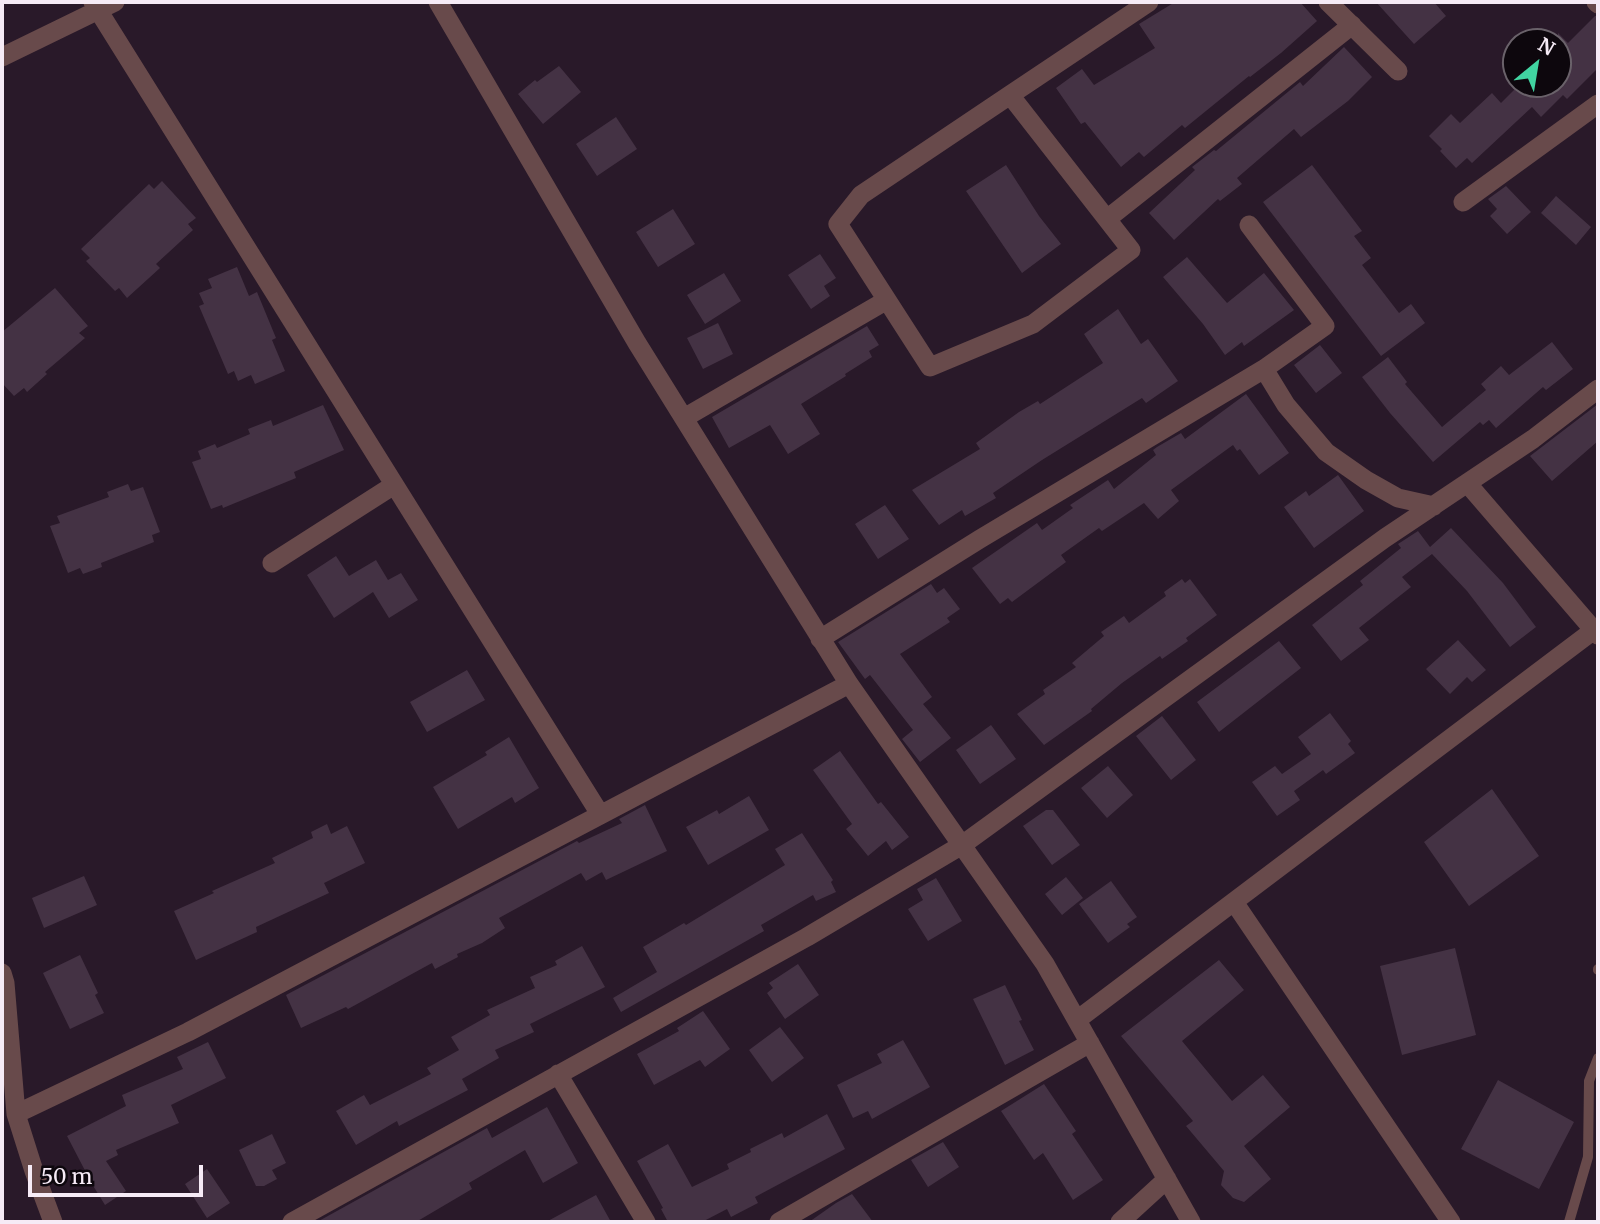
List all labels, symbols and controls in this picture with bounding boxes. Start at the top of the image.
north arrow [1502,28,1572,98]
text: N [1534,32,1559,61]
scale bar [32,1150,206,1194]
text: 50 m [41,1163,92,1190]

